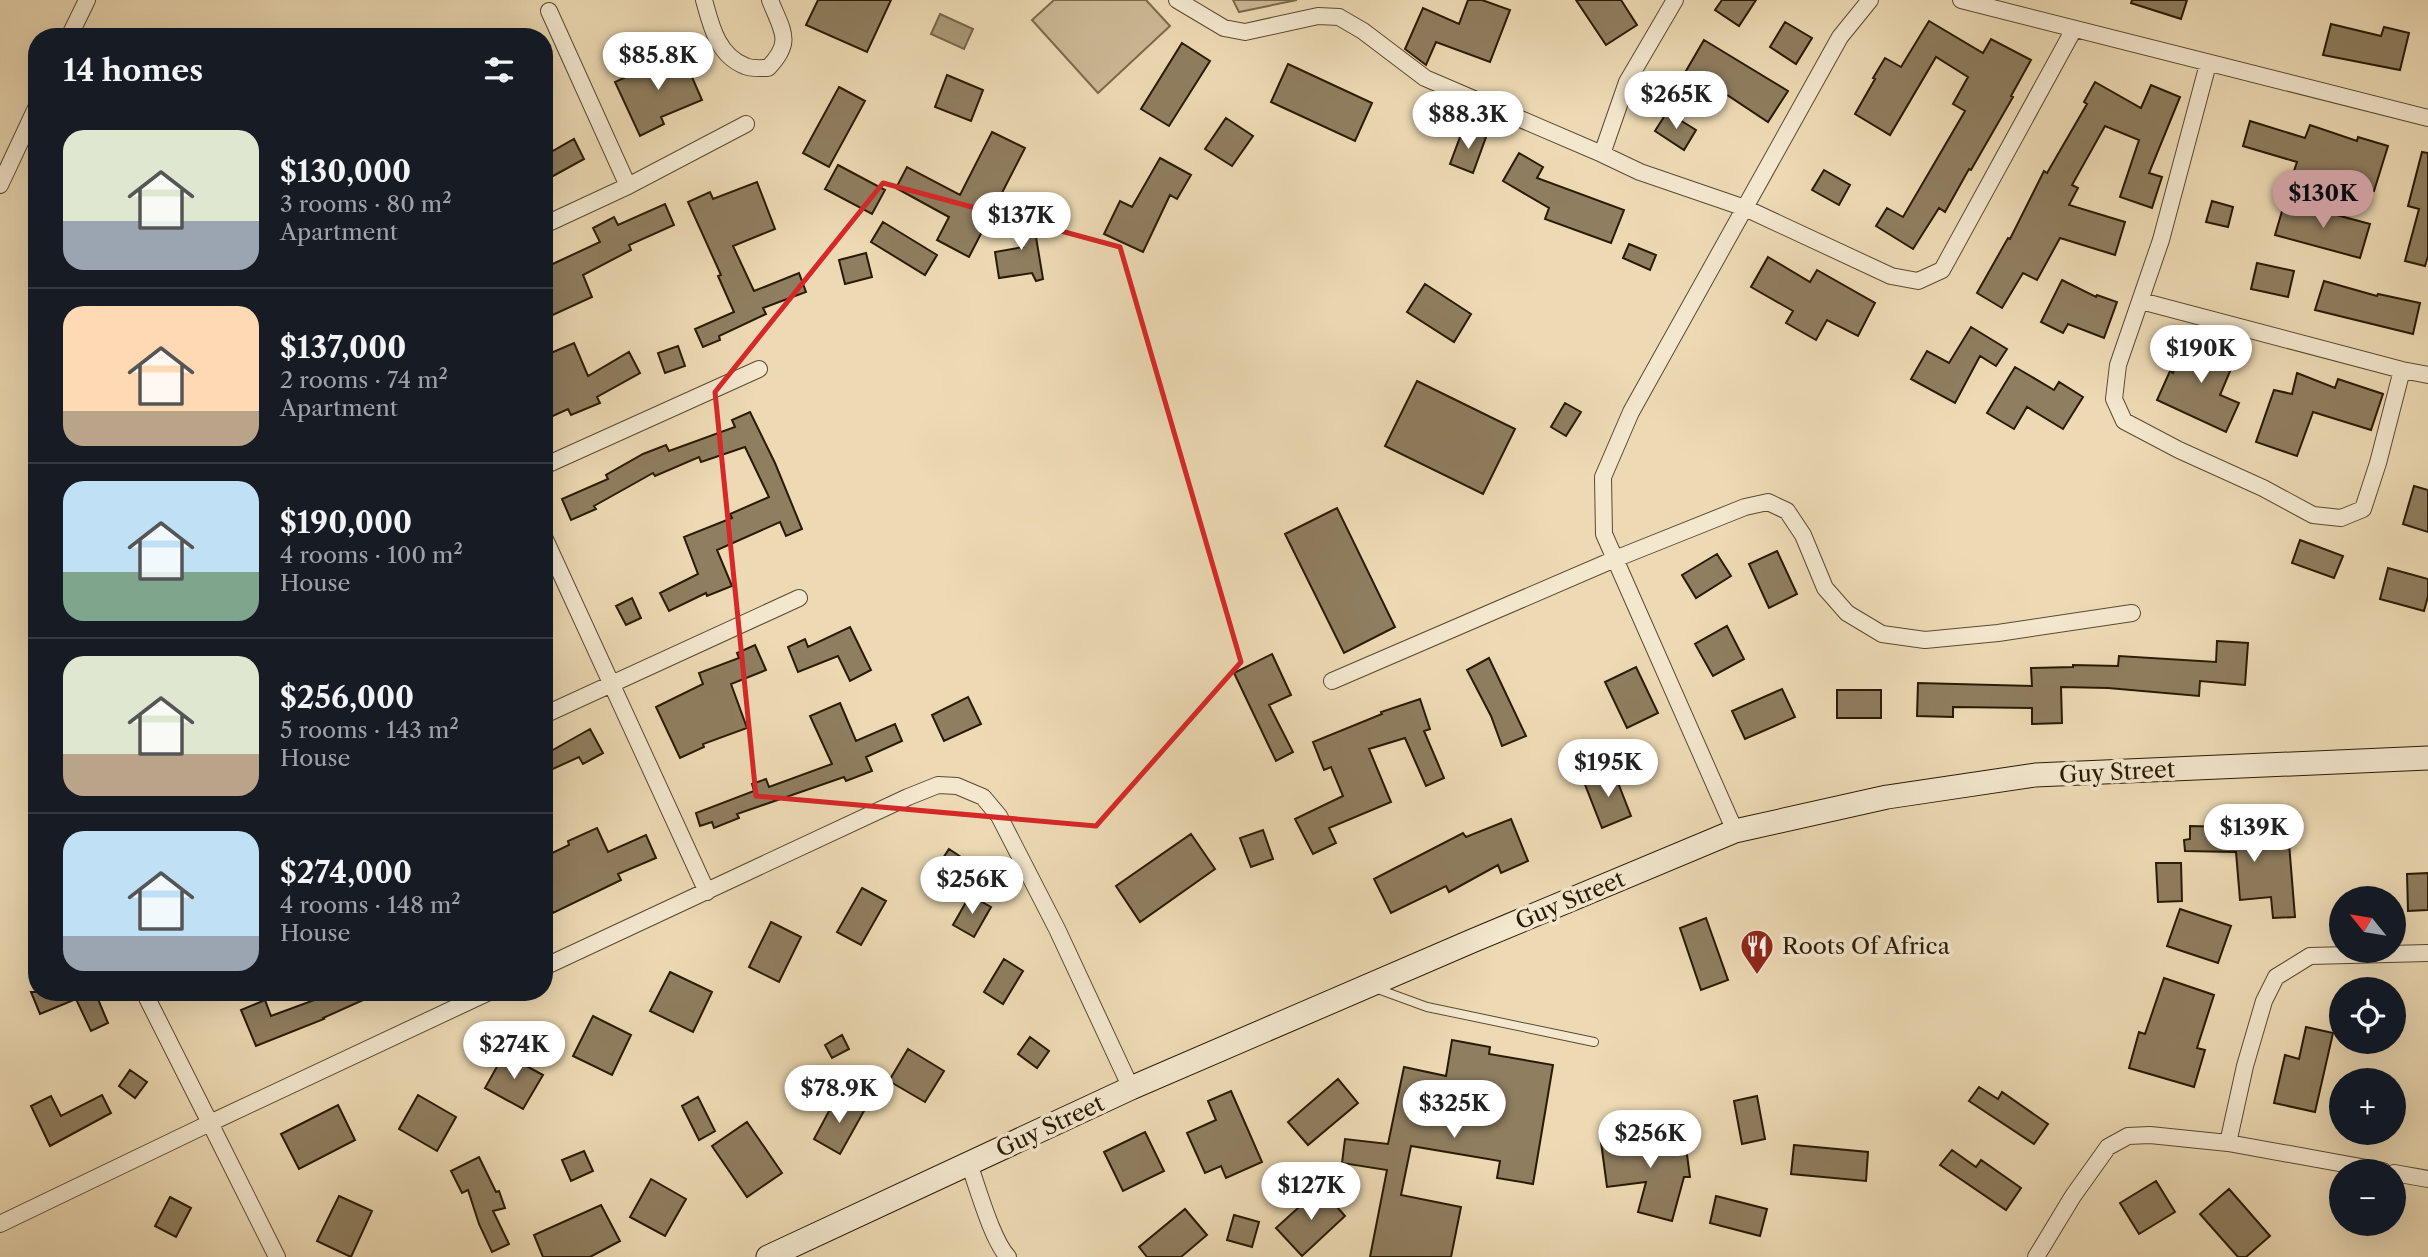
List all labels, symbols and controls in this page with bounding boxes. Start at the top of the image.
pin: $85.8K [601,32,715,92]
text: $85.8K [619,41,697,69]
icon: filters [480,51,518,89]
text: 14 homes [63,52,203,89]
pin: $265K [1627,72,1725,131]
text: $265K [1640,80,1712,108]
pin: $88.3K [1411,92,1525,151]
text: $88.3K [1429,100,1507,128]
text: $130,000 [280,153,411,190]
icon: home [119,158,203,242]
pin: $130K [2274,170,2372,230]
text: $130K [2288,179,2358,207]
text: 3 rooms · 80 m² [280,190,452,218]
pin: $137K [972,192,1070,252]
text: $137K [988,201,1054,229]
text: Apartment [280,218,398,246]
pin: $190K [2152,326,2250,385]
text: $137,000 [280,329,406,366]
icon: home [119,334,203,418]
text: $190K [2166,334,2236,362]
text: 2 rooms · 74 m² [280,366,448,394]
text: Apartment [280,394,398,422]
text: $190,000 [280,504,412,541]
icon: home [119,509,203,593]
text: 4 rooms · 100 m² [280,541,463,569]
text: House [280,569,350,597]
text: $256,000 [280,679,414,716]
icon: home [119,684,203,768]
text: 5 rooms · 143 m² [280,716,459,744]
pin: $195K [1559,740,1657,799]
text: House [280,744,350,772]
text: $195K [1574,748,1642,776]
street label: Guy Street [2058,755,2176,789]
pin: $139K [2205,804,2303,864]
text: $139K [2220,813,2288,841]
text: $274,000 [280,854,412,891]
pin: $256K [923,856,1021,916]
icon: home [119,859,203,943]
street label: Guy Street [1511,864,1629,936]
text: $256K [936,865,1008,893]
north arrow [2329,886,2406,962]
map controls [2329,886,2406,1236]
text: 4 rooms · 148 m² [280,891,461,919]
text: House [280,919,350,947]
restaurant icon: Roots Of Africa [1738,927,1776,976]
place label: Roots Of Africa [1782,932,1951,960]
button: locate [2329,977,2406,1054]
pin: $274K [465,1021,563,1081]
text: $274K [479,1030,549,1058]
pin: $78.9K [782,1066,896,1125]
button: + [2329,1068,2406,1145]
text: $78.9K [801,1074,877,1102]
pin: $325K [1405,1080,1503,1140]
street label: Guy Street [992,1089,1108,1163]
text: $325K [1419,1089,1489,1117]
pin: $256K [1601,1110,1699,1170]
text: $256K [1614,1119,1686,1147]
button: − [2329,1159,2406,1236]
pin: $127K [1262,1162,1360,1222]
text: $127K [1277,1171,1345,1199]

